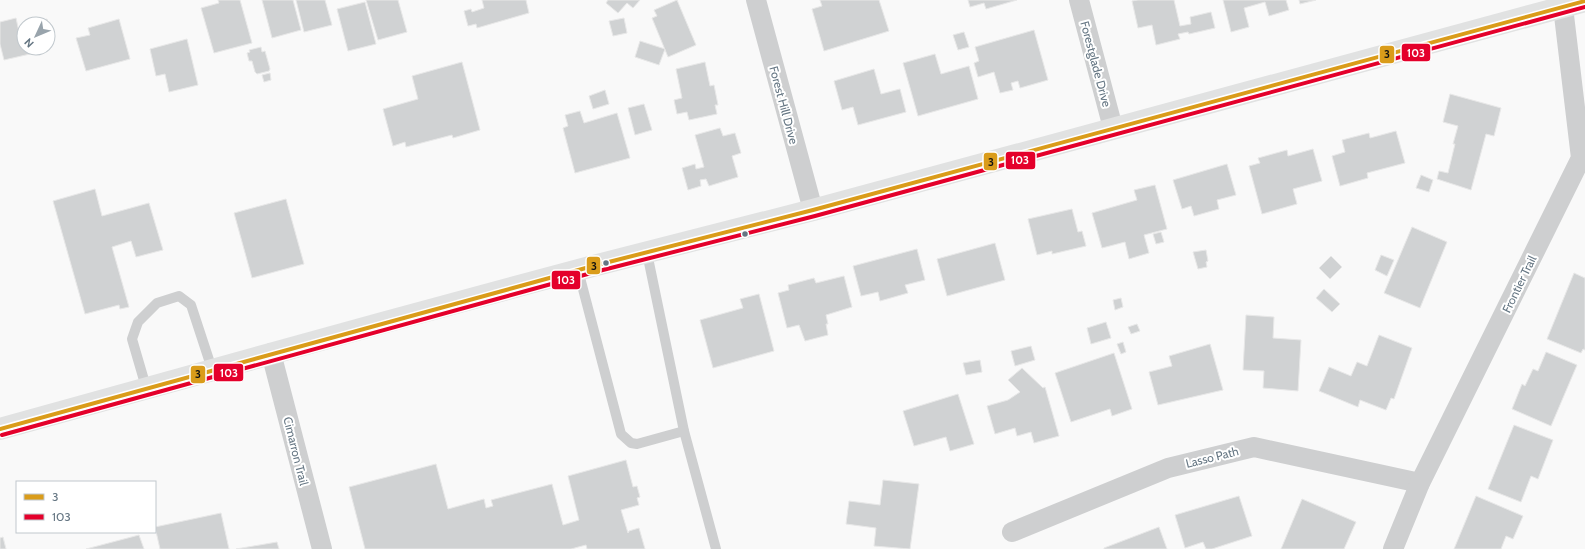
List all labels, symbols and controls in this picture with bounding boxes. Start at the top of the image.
north arrow [16,16,56,56]
street label: Forestglade Drive [1077,19,1115,109]
text: N [21,35,37,51]
line badge: 103 [1401,43,1431,62]
line badge: 3 [1379,45,1395,64]
text: 103 [1407,46,1425,60]
text: 3 [1384,47,1390,61]
street label: Forest Hill Drive [766,64,802,146]
line badge: 103 [1005,151,1036,170]
line badge: 3 [983,152,998,171]
text: 103 [1011,153,1029,167]
text: 3 [988,155,994,169]
unlabelled marker [740,229,750,239]
street label: Frontier Trail [1499,253,1539,315]
line badge: 3 [586,256,601,275]
unlabelled marker [601,258,611,268]
text: 3 [591,259,597,273]
line badge: 103 [551,270,581,290]
text: 103 [557,273,575,287]
line badge: 103 [213,363,244,382]
line badge: 3 [190,365,206,384]
text: 103 [220,366,238,380]
text: 3 [195,367,201,381]
street label: Cimarron Trail [280,415,312,487]
street label: Lasso Path [1184,443,1240,471]
legend [16,481,156,533]
text: 3 [52,489,59,504]
text: 103 [52,509,71,524]

